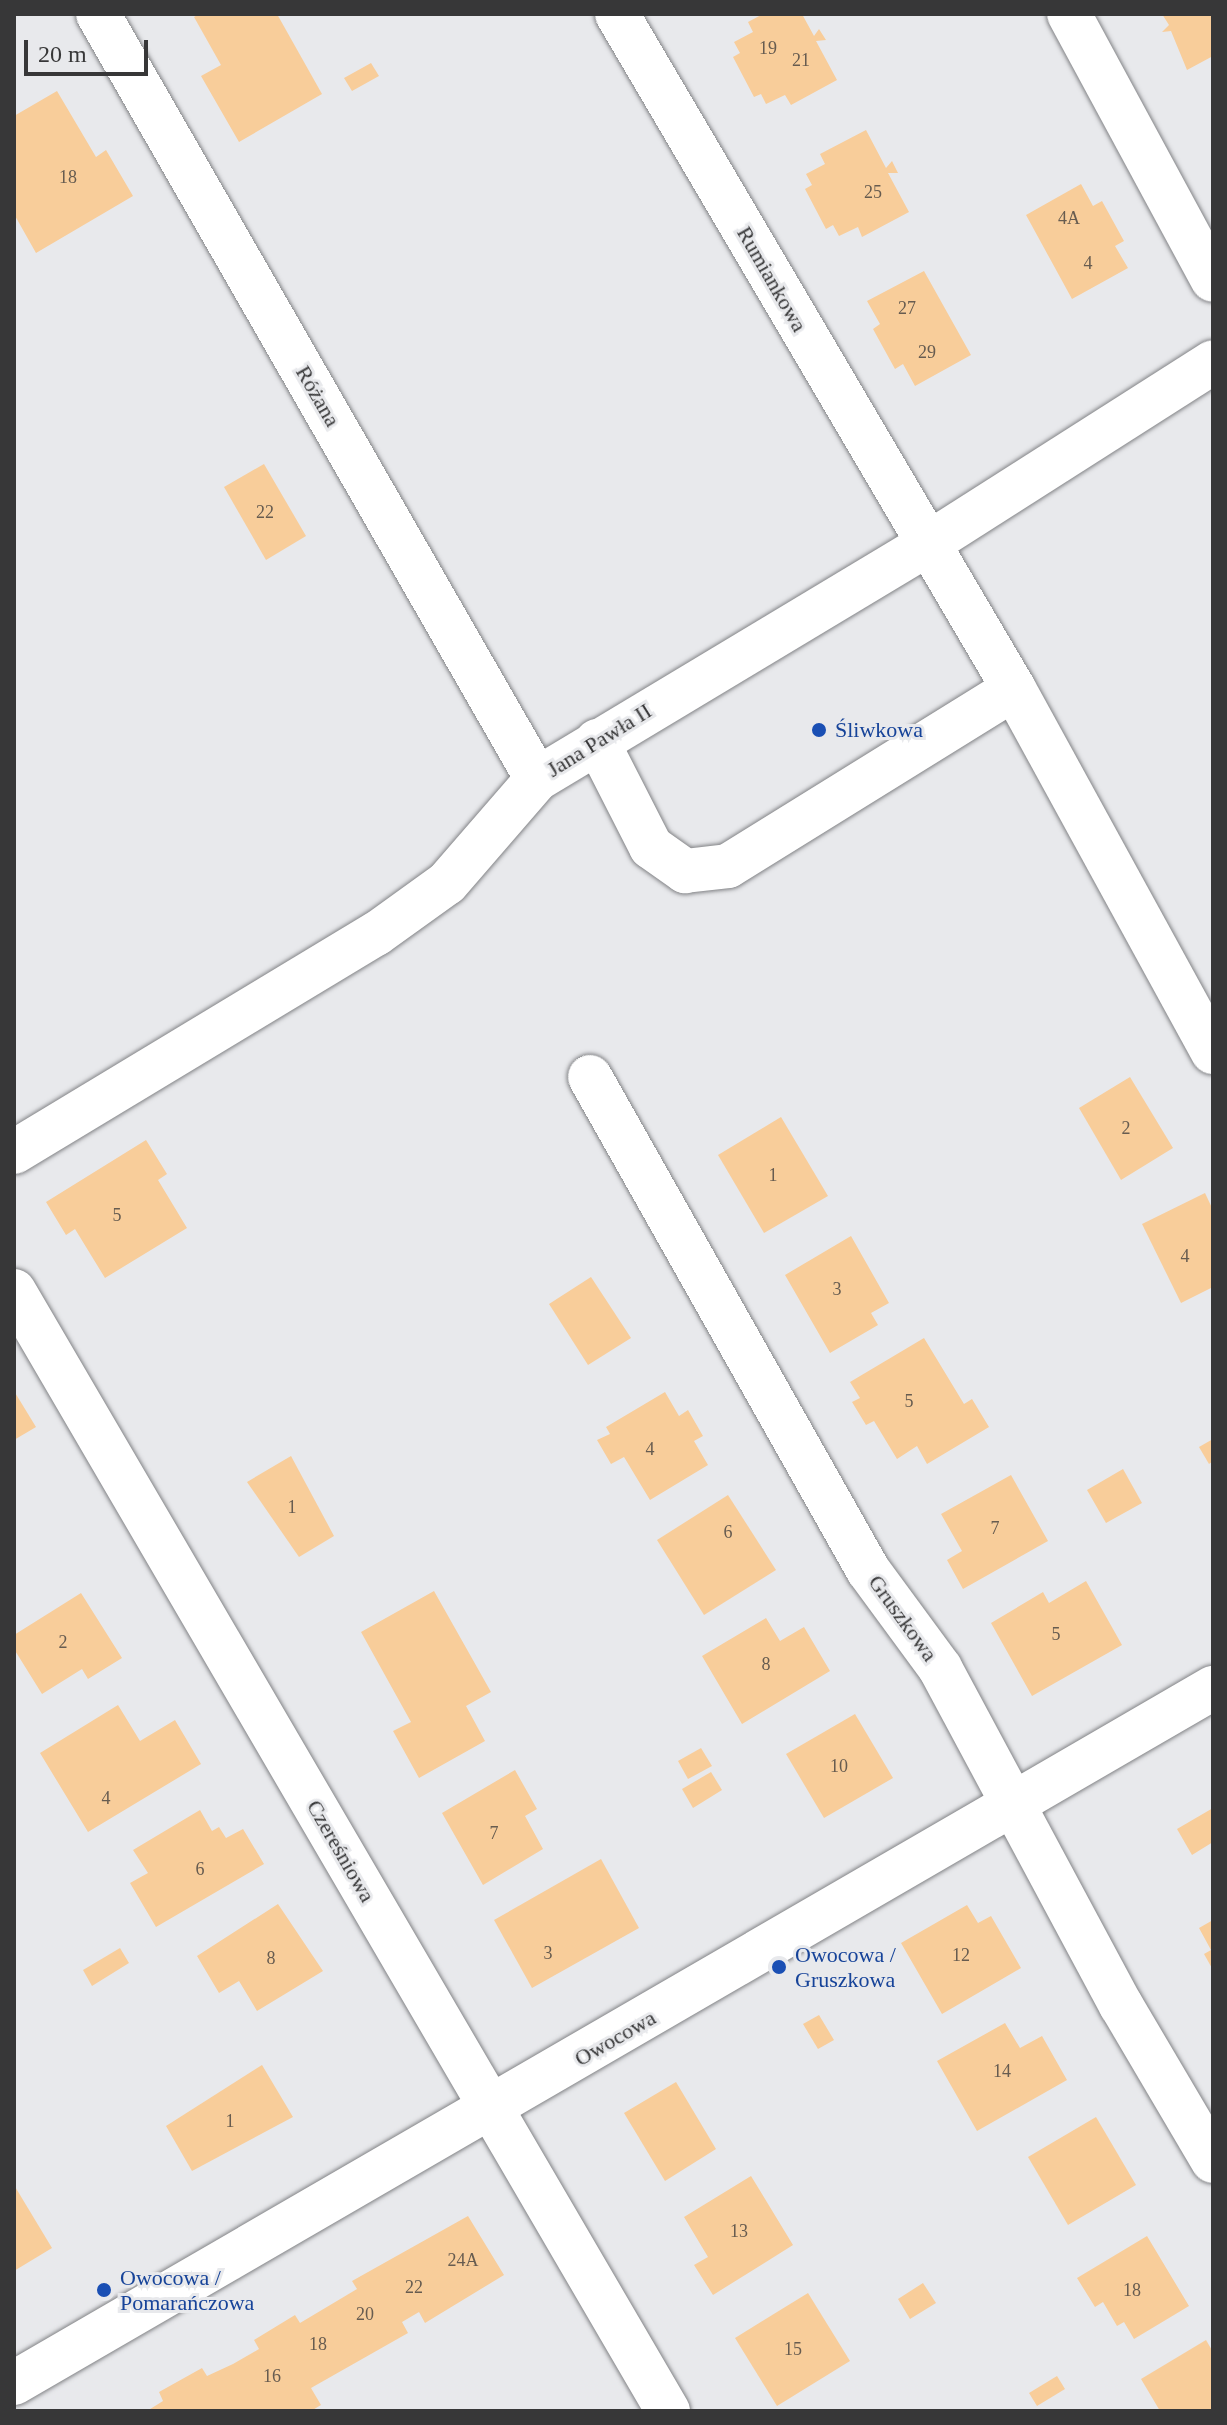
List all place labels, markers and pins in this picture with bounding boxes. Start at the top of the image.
place label: Śliwkowa [835,717,923,743]
marker: Śliwkowa [810,721,828,739]
place label: Owocowa / Gruszkowa [795,1941,896,1992]
marker: Owocowa / Gruszkowa [770,1958,788,1976]
place label: Owocowa / Pomarańczowa [120,2264,254,2316]
marker: Owocowa / Pomarańczowa [95,2281,113,2299]

